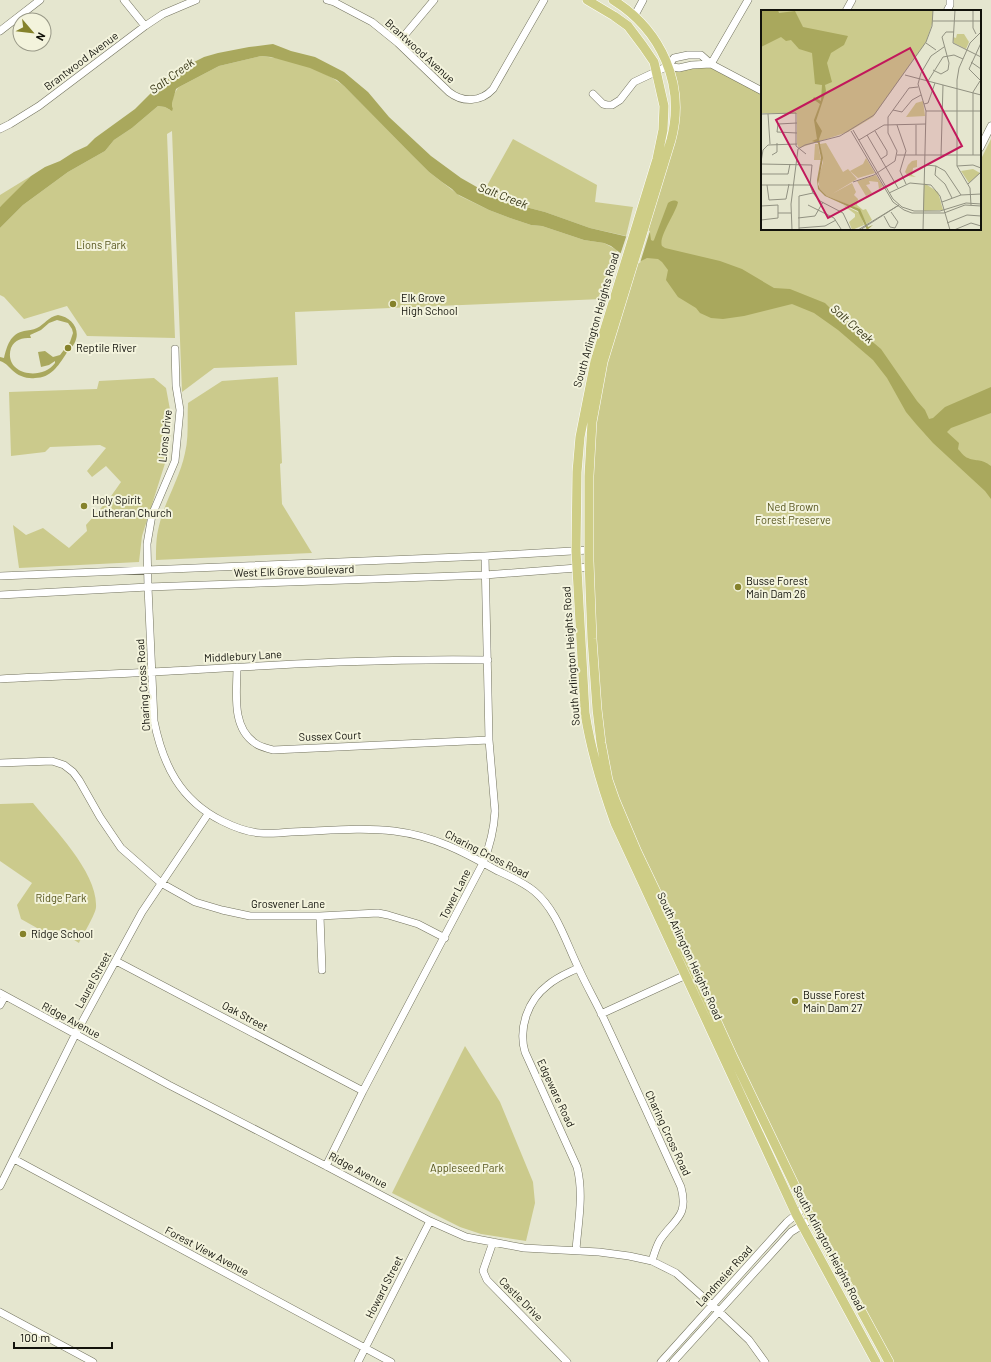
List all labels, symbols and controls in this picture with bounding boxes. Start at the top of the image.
inset map [761,10,981,230]
north arrow [12,12,52,52]
street label: Brantwood Avenue [383,16,458,85]
street label: Brantwood Avenue [41,28,120,93]
text: N [34,31,49,43]
water label: Salt Creek [146,54,197,96]
water label: Salt Creek [477,179,530,211]
park label: Lions Park [76,238,127,251]
street label: South Arlington Heights Road [570,251,621,389]
place label: Elk Grove High School [401,291,458,317]
marker: Elk Grove High School [388,299,398,309]
water label: Salt Creek [828,301,877,346]
place label: Reptile River [76,341,136,354]
marker: Reptile River [63,343,73,353]
street label: Lions Drive [155,409,174,463]
place label: Holy Spirit Lutheran Church [92,493,172,519]
park label: Ned Brown Forest Preserve [755,500,831,526]
marker: Holy Spirit Lutheran Church [79,501,89,511]
street label: West Elk Grove Boulevard [234,562,354,579]
place label: Busse Forest Main Dam 26 [746,574,808,600]
marker: Busse Forest Main Dam 26 [733,582,743,592]
street label: South Arlington Heights Road [559,586,582,726]
street label: Charing Cross Road [133,638,152,732]
street label: Middlebury Lane [204,647,282,664]
street label: Sussex Court [298,728,362,743]
street label: Charing Cross Road [443,827,531,880]
street label: Tower Lane [436,866,473,921]
street label: South Arlington Heights Road [655,890,726,1022]
park label: Ridge Park [35,891,87,904]
street label: Grosvener Lane [251,897,325,910]
place label: Ridge School [31,927,93,940]
marker: Ridge School [18,929,28,939]
street label: Laurel Street [72,949,113,1010]
place label: Busse Forest Main Dam 27 [803,988,865,1014]
marker: Busse Forest Main Dam 27 [790,996,800,1006]
street label: Oak Street [220,998,270,1033]
street label: Ridge Avenue [40,999,103,1040]
street label: Edgeware Road [535,1056,578,1129]
street label: Charing Cross Road [643,1088,694,1178]
street label: Ridge Avenue [327,1149,390,1190]
park label: Appleseed Park [430,1161,504,1174]
street label: South Arlington Heights Road [791,1183,868,1313]
street label: Forest View Avenue [163,1223,252,1278]
street label: Landmeier Road [693,1242,754,1309]
street label: Howard Street [362,1253,405,1320]
street label: Castle Drive [497,1274,546,1323]
scale bar [14,1324,112,1350]
text: 100 m [20,1330,50,1344]

